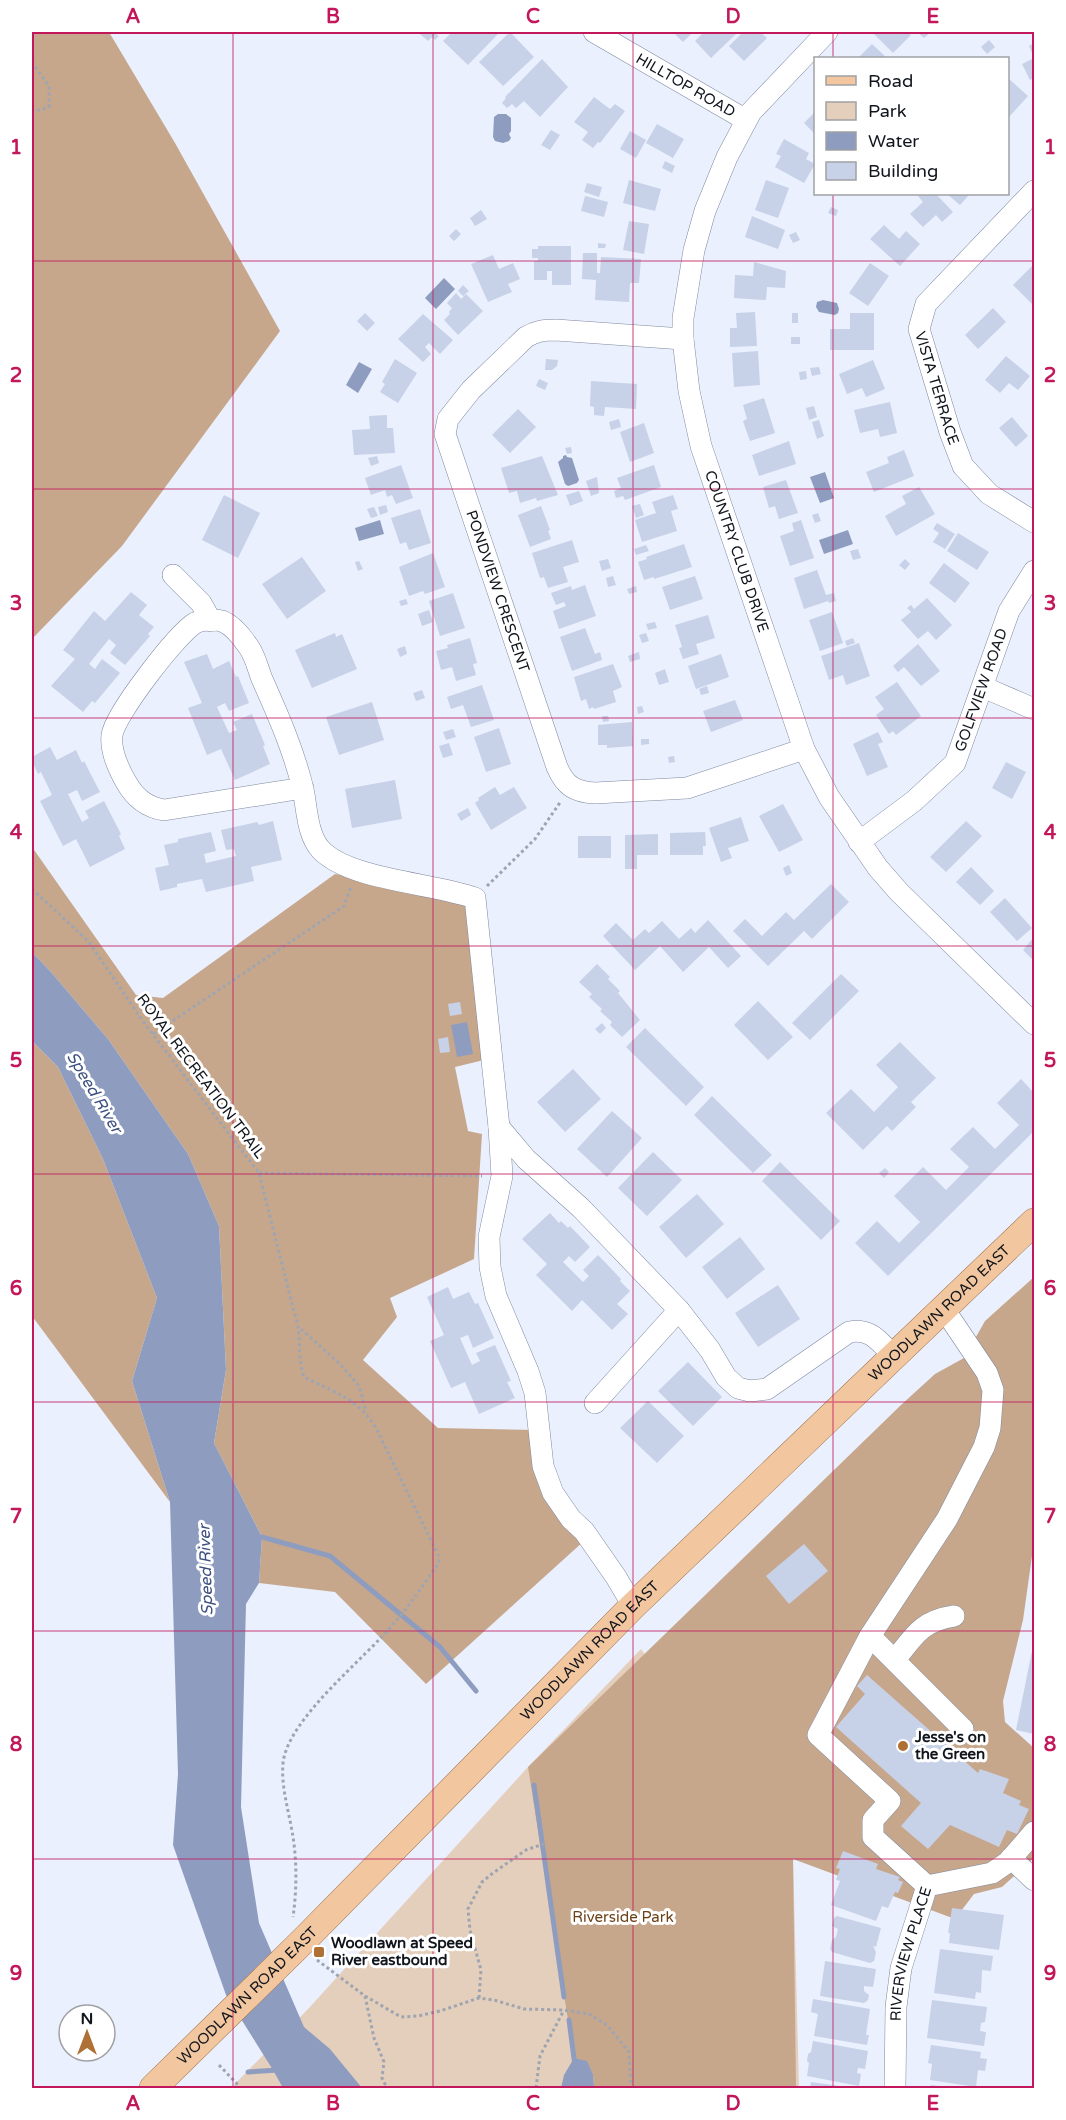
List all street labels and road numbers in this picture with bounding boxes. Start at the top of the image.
street label: HILLTOP ROAD [633,49,739,121]
street label: VISTA TERRACE [911,329,963,447]
street label: COUNTRY CLUB DRIVE [701,468,773,635]
street label: PONDVIEW CRESCENT [462,508,533,674]
street label: GOLFVIEW ROAD [951,626,1011,754]
street label: ROYAL RECREATION TRAIL [133,990,269,1162]
street label: WOODLAWN ROAD EAST [865,1241,1014,1385]
street label: WOODLAWN ROAD EAST [517,1577,663,1724]
street label: RIVERVIEW PLACE [887,1884,935,2021]
street label: WOODLAWN ROAD EAST [173,1923,321,2068]

